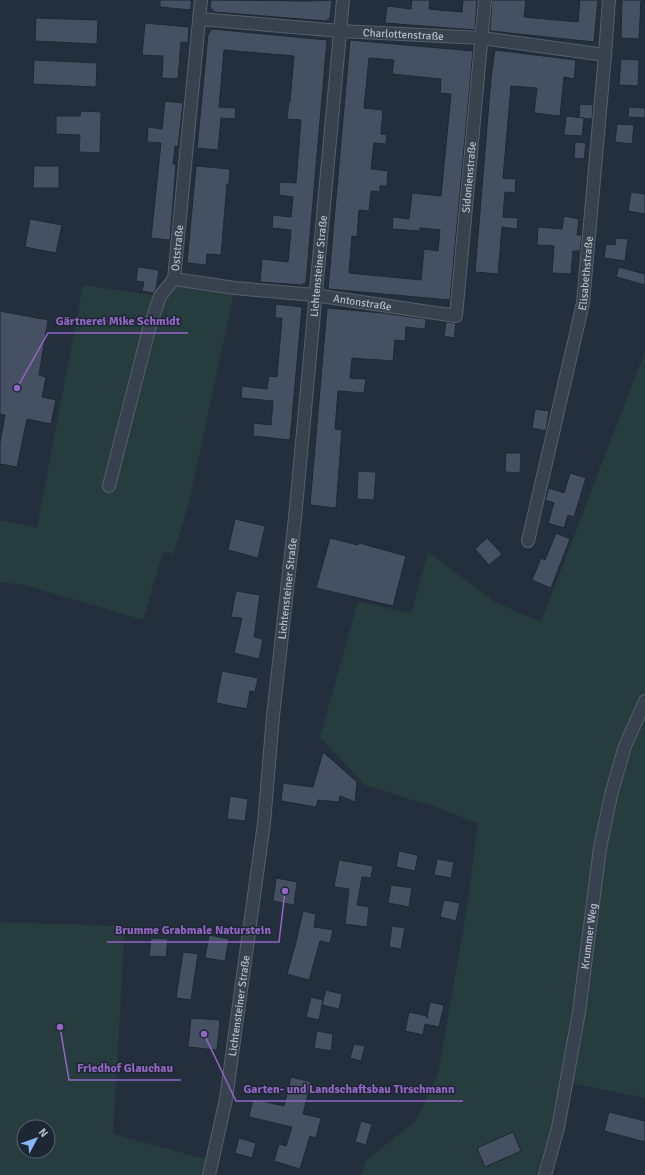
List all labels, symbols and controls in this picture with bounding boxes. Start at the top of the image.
street label: Charlottenstraße [363,26,444,43]
street label: Sidonienstraße [459,141,479,213]
street label: Lichtensteiner Straße [307,215,330,318]
street label: Oststraße [168,224,186,272]
street label: Elisabethstraße [575,236,595,312]
street label: Antonstraße [332,291,393,313]
callout: Gärtnerei Mike Schmidt [48,309,188,333]
text: Gärtnerei Mike Schmidt [56,314,181,329]
street label: Lichtensteiner Straße [275,537,299,640]
street label: Krummer Weg [578,902,599,970]
callout: Brumme Grabmale Naturstein [107,918,279,942]
text: Brumme Grabmale Naturstein [115,923,271,938]
street label: Lichtensteiner Straße [225,954,252,1057]
callout: Friedhof Glauchau [69,1056,181,1080]
text: Friedhof Glauchau [77,1061,174,1076]
callout: Garten- und Landschaftsbau Tirschmann [236,1077,463,1101]
text: Garten- und Landschaftsbau Tirschmann [243,1082,455,1097]
north arrow [16,1119,56,1159]
text: N [36,1126,51,1140]

